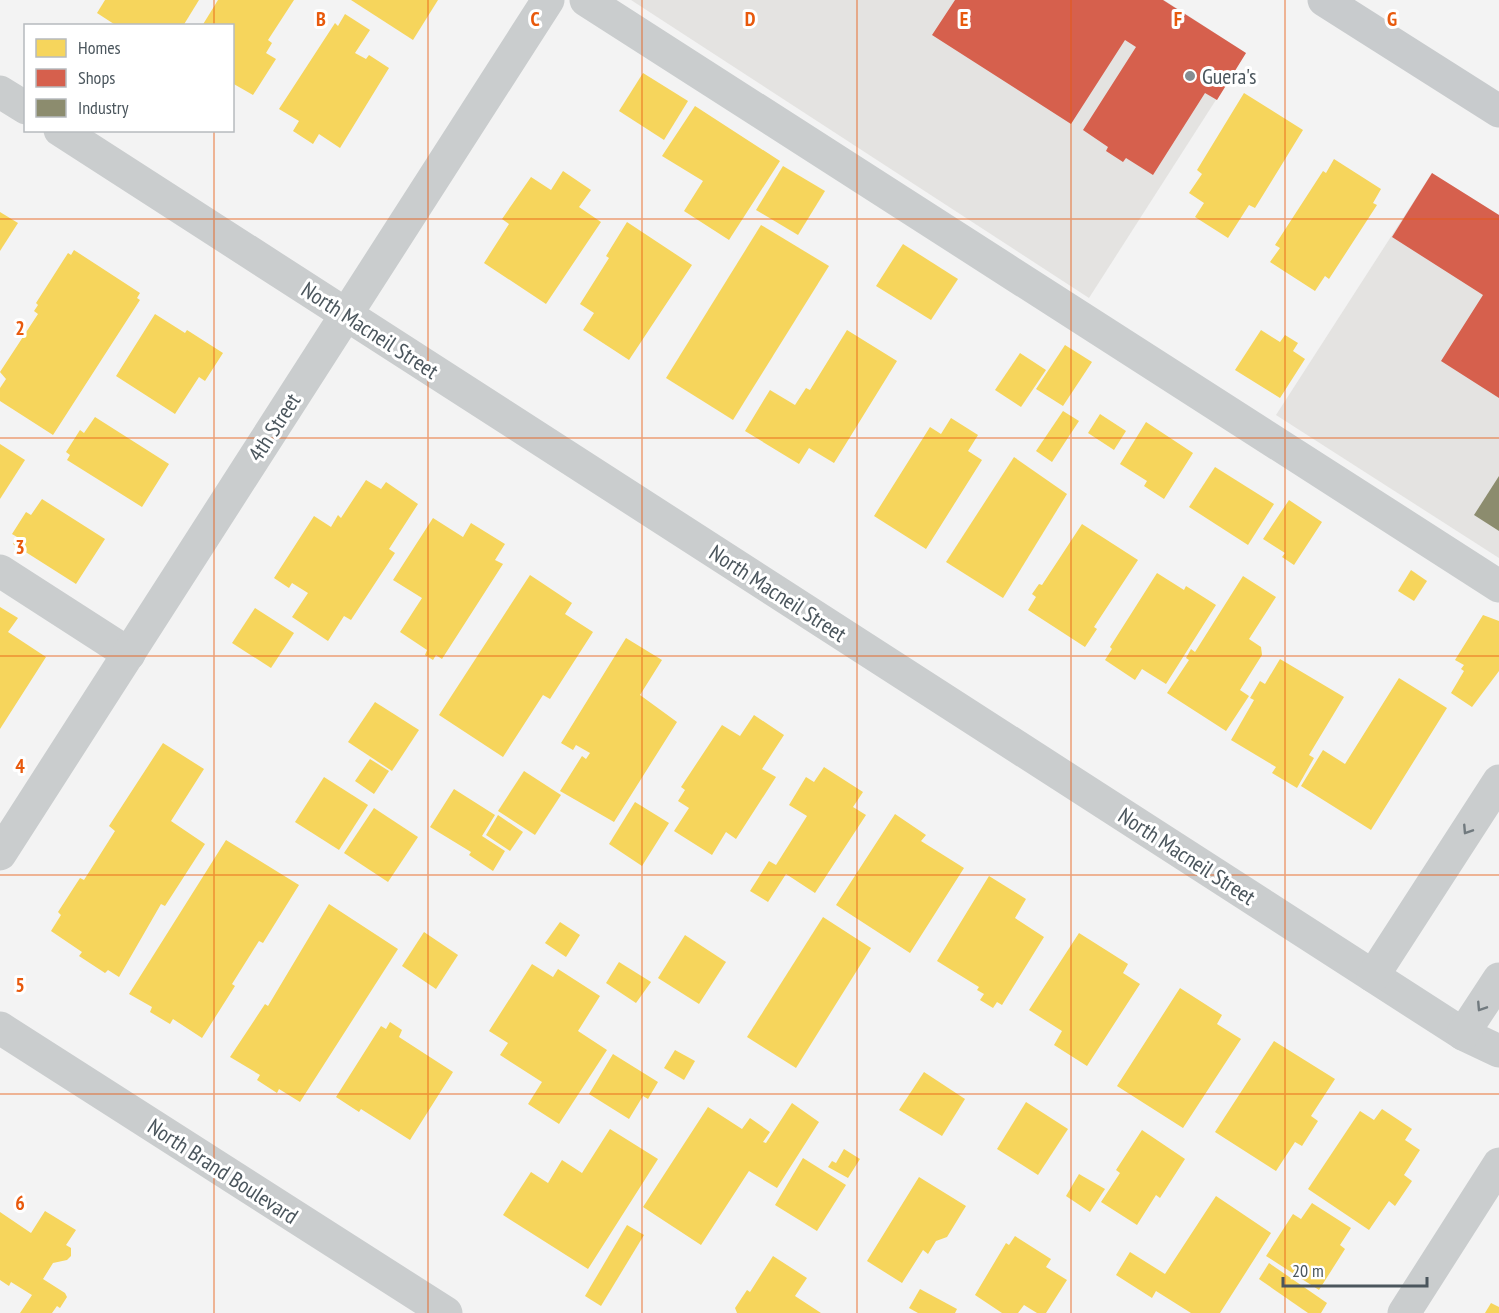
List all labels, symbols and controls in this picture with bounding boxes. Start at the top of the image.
text: B [316,6,326,32]
text: C [530,6,540,32]
text: D [745,6,756,32]
text: E [960,6,968,32]
text: F [1174,6,1182,32]
text: G [1387,6,1397,32]
legend [24,24,234,132]
text: Homes [78,36,121,59]
place label: Guera's [1202,62,1256,90]
text: Shops [78,66,115,89]
marker: Guera's [1183,69,1197,83]
text: Industry [78,96,129,119]
street label: North Macneil Street [296,275,444,385]
text: 2 [15,315,25,341]
street label: 4th Street [242,388,306,466]
text: 3 [15,534,25,560]
street label: North Macneil Street [704,538,852,648]
text: 4 [15,753,25,779]
street label: North Macneil Street [1113,801,1261,911]
one-way arrow [1463,823,1474,834]
text: 5 [15,972,25,998]
one-way arrow [1477,1000,1488,1011]
street label: North Brand Boulevard [143,1112,303,1230]
text: 6 [15,1190,25,1216]
scale bar [1283,1250,1427,1288]
text: 20 m [1292,1259,1324,1282]

